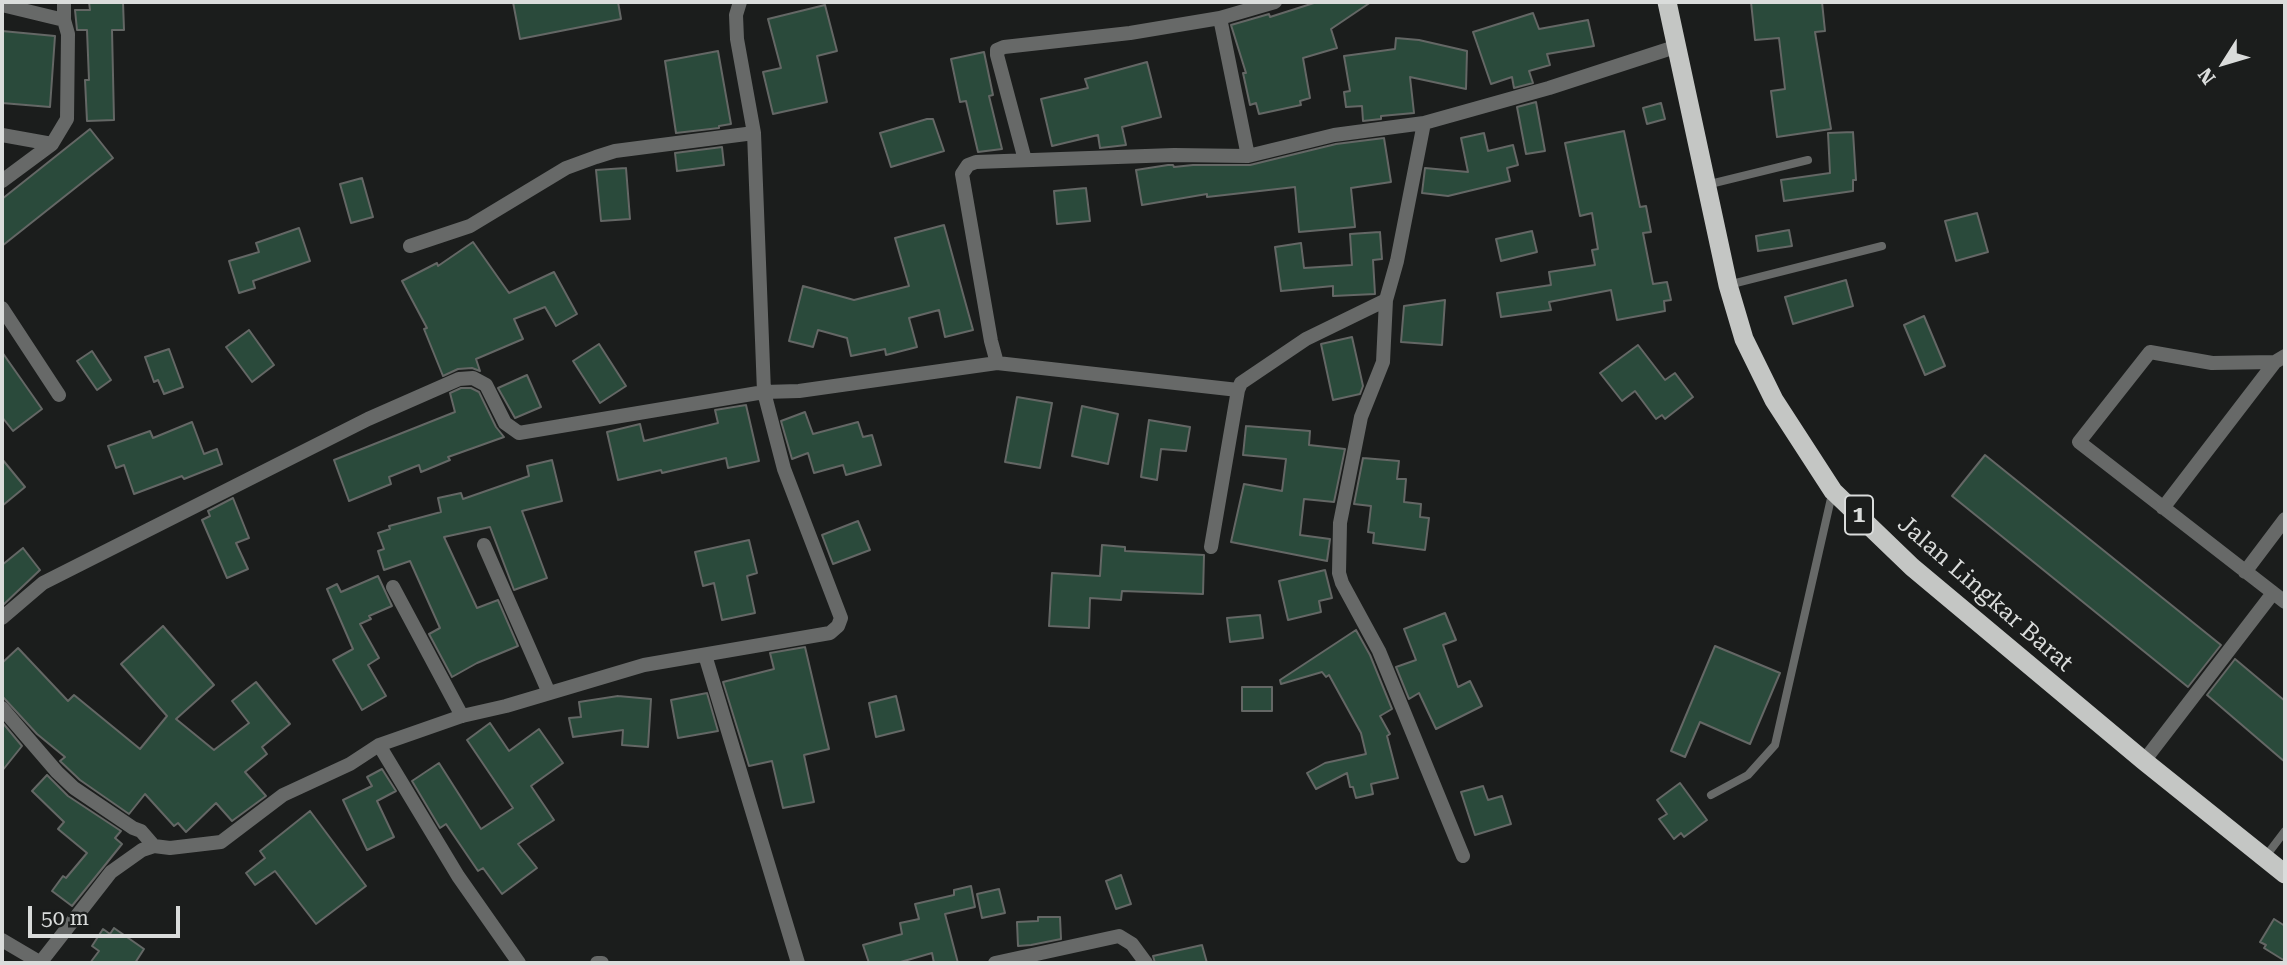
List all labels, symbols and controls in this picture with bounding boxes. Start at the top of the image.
north arrow [2189,28,2259,98]
text: N [2193,63,2220,89]
road number: 1 [1845,495,1873,534]
street label: Jalan Lingkar Barat [1891,510,2079,678]
scale bar [32,892,184,936]
text: 50 m [41,906,89,930]

